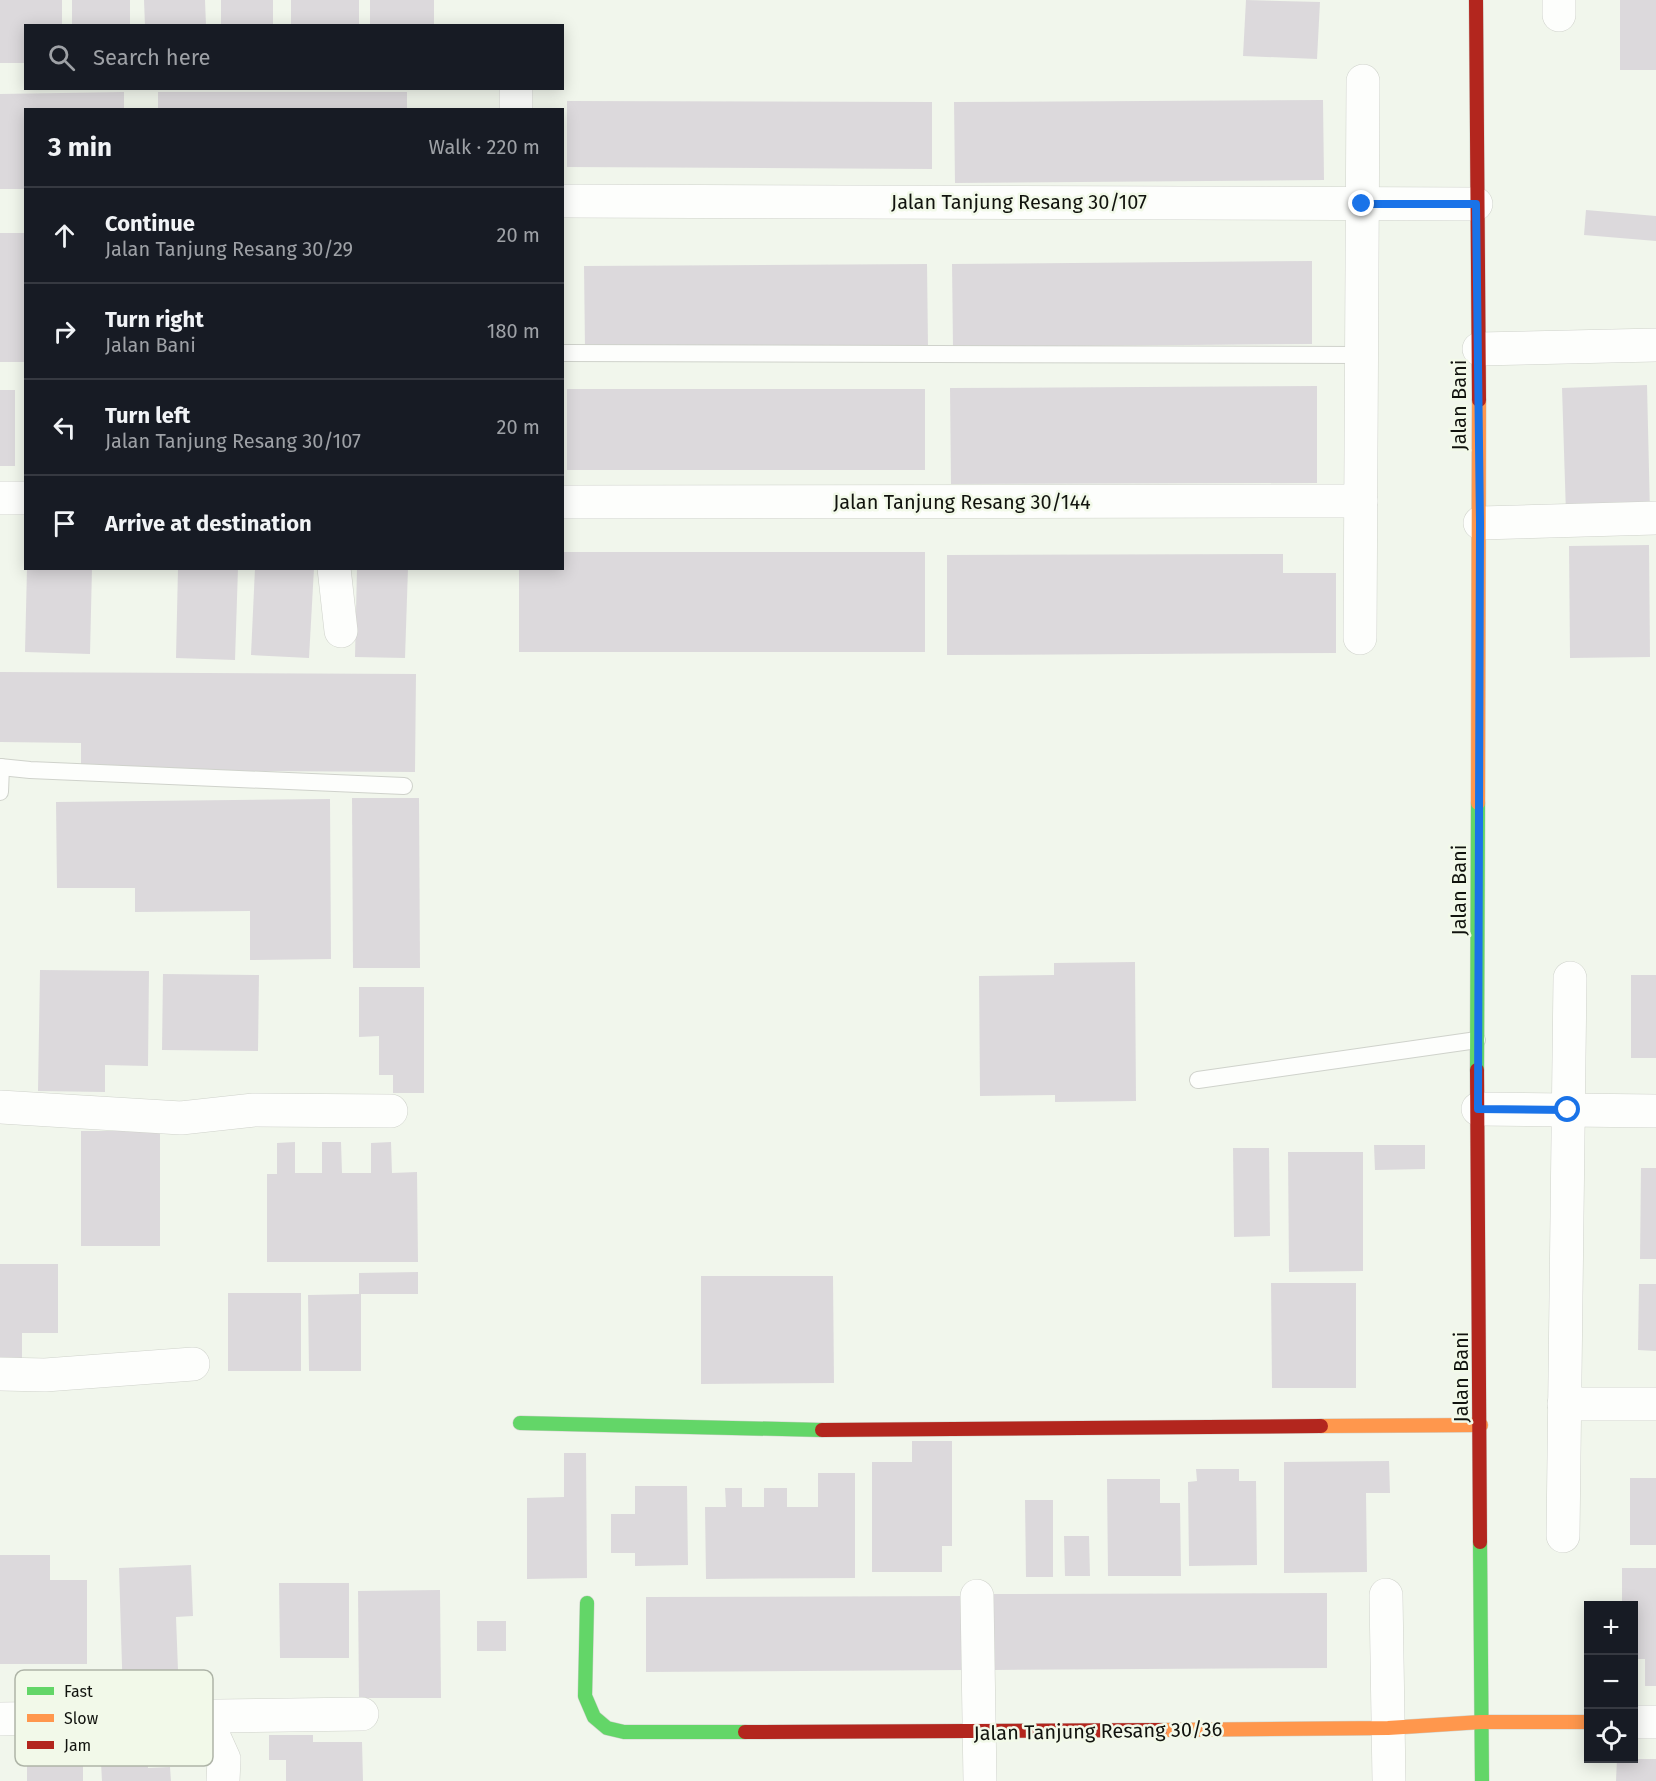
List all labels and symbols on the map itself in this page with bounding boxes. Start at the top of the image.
street label: Jalan Tanjung Resang 30/107 [891,190,1147,214]
route end [1348,190,1374,216]
street label: Jalan Bani [1447,360,1471,450]
street label: Jalan Tanjung Resang 30/144 [833,490,1091,514]
street label: Jalan Bani [1447,845,1471,935]
route start [1554,1096,1580,1122]
street label: Jalan Bani [1449,1332,1473,1422]
legend [15,1670,213,1766]
text: Fast [64,1682,93,1701]
text: Slow [64,1709,99,1728]
street label: Jalan Tanjung Resang 30/36 [973,1717,1223,1745]
text: Jam [64,1736,91,1755]

